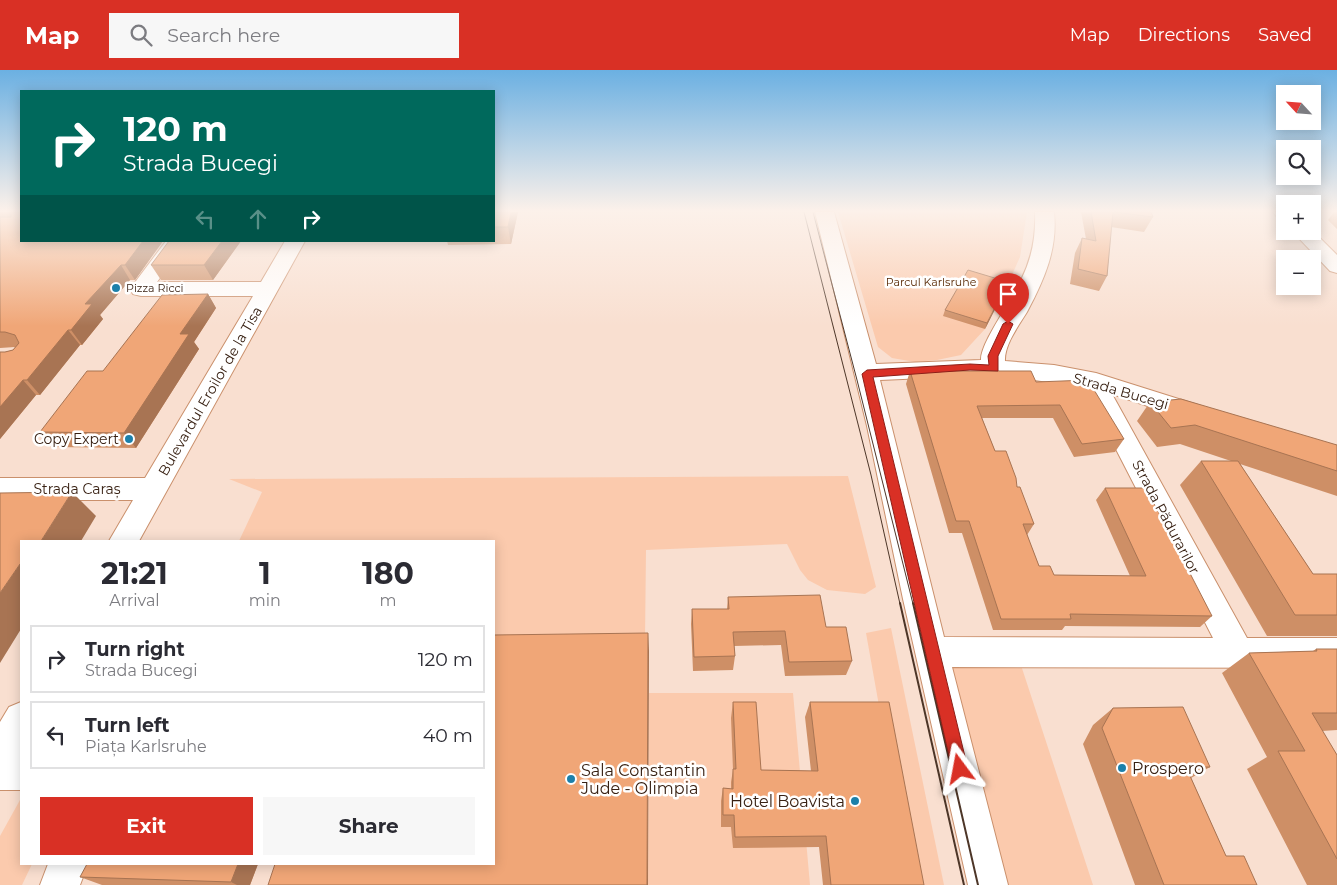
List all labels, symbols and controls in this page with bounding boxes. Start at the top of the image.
search box [109,13,459,58]
text: Map [25,21,79,50]
icon: search [127,21,155,49]
text: Search here [167,24,280,47]
text: Map [1070,24,1110,46]
text: Directions [1138,24,1230,46]
text: Saved [1258,24,1312,46]
north arrow [1276,85,1321,130]
map controls [1276,85,1321,295]
text: 120 m [123,107,228,150]
icon: right [40,110,105,175]
button: search [1276,140,1321,185]
text: Strada Bucegi [123,150,278,177]
button: + [1276,195,1321,240]
icon: left [191,205,219,233]
icon: ahead [244,205,272,233]
icon: right [297,205,325,233]
button: − [1276,250,1321,295]
pin [987,273,1029,324]
park label: Parcul Karlsruhe [886,275,977,289]
icon: arrive [994,280,1022,308]
place label: Pizza Ricci [126,281,184,295]
marker: Pizza Ricci [110,282,122,294]
street label: Bulevardul Eroilor de la Tisa [154,303,266,479]
street label: Strada Bucegi [1071,369,1171,413]
place label: Copy Expert [34,430,119,448]
marker: Copy Expert [123,433,135,445]
street label: Strada Pădurarilor [1128,457,1204,578]
street label: Strada Caraș [33,480,121,499]
text: 21:21 [101,555,168,592]
text: 1 [259,555,271,592]
text: 180 [362,555,414,592]
text: Arrival [109,591,160,610]
text: min [249,591,281,610]
text: m [379,591,396,610]
text: Turn right [85,638,185,661]
icon: right [42,645,70,673]
text: 120 m [418,648,473,671]
text: Strada Bucegi [85,661,198,680]
text: Turn left [85,714,170,737]
icon: left [42,721,70,749]
text: 40 m [423,724,473,747]
text: Piața Karlsruhe [85,737,207,756]
position arrow [933,742,985,794]
place label: Prospero [1132,759,1204,778]
place label: Sala Constantin Jude - Olimpia [580,761,706,798]
marker: Prospero [1116,762,1128,774]
marker: Sala Constantin Jude - Olimpia [565,773,577,785]
place label: Hotel Boavista [730,792,845,811]
marker: Hotel Boavista [849,795,861,807]
button: Exit [40,797,253,855]
button: Share [263,797,475,855]

